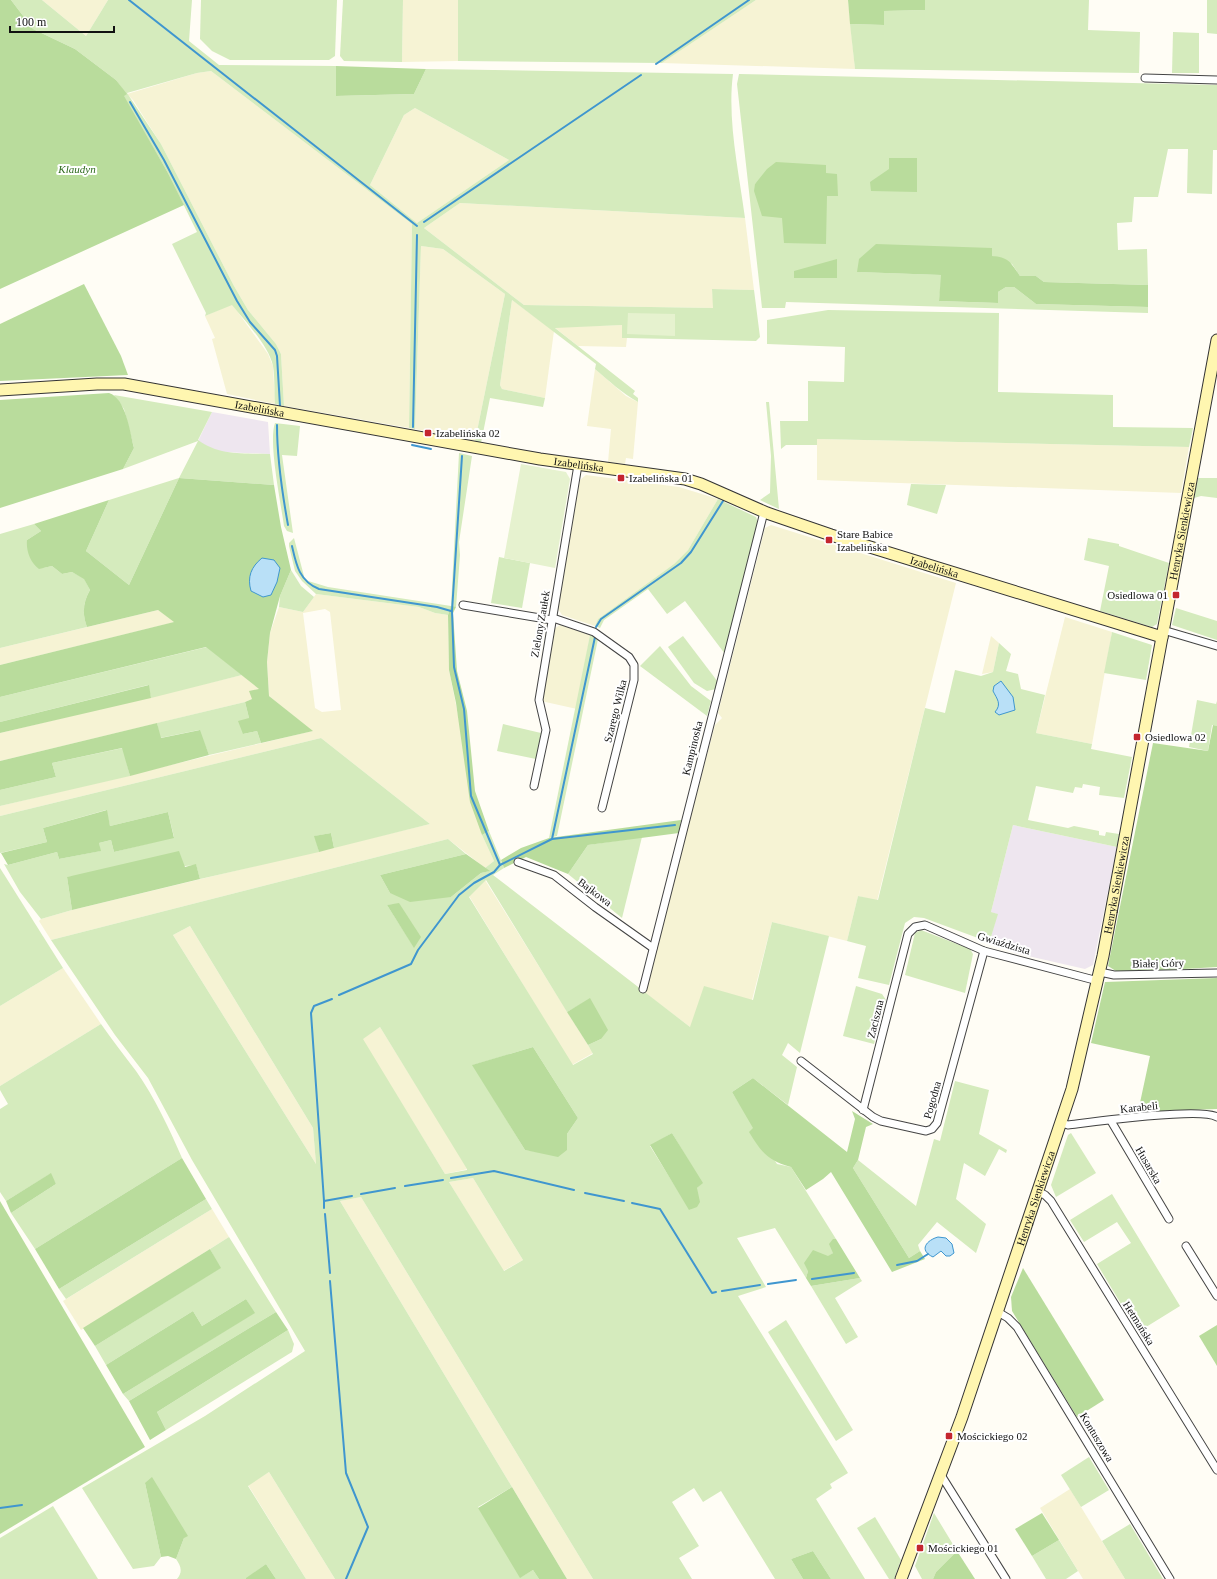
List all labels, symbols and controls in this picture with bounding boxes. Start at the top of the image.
scale bar [10,8,114,34]
text: 100 m [16,15,47,29]
park label: Klaudyn [57,163,96,175]
street label: Izabelińska [234,398,285,419]
place label: Izabelińska 02 [436,427,500,439]
marker: Izabelińska 02 [423,428,433,438]
street label: Izabelińska [553,455,605,474]
place label: Izabelińska 01 [629,472,693,484]
marker: Izabelińska 01 [616,473,626,483]
street label: Henryka Sienkiewicza [1167,481,1197,581]
place label: Stare Babice Izabelińska [837,528,893,553]
marker: Stare Babice Izabelińska [824,535,834,545]
street label: Izabelińska [909,554,960,580]
street label: Zielony Zaułek [528,589,552,658]
place label: Osiedlowa 01 [1107,589,1168,601]
marker: Osiedlowa 01 [1171,590,1181,600]
street label: Szarego Wilka [601,678,629,744]
street label: Kampinoska [679,719,705,776]
place label: Osiedlowa 02 [1145,731,1206,743]
marker: Osiedlowa 02 [1132,732,1142,742]
street label: Henryka Sienkiewicza [1101,835,1131,935]
street label: Bajkowa [576,875,614,909]
street label: Gwiaździsta [976,929,1032,957]
street label: Białej Góry [1132,957,1184,969]
street label: Zaciszna [864,998,886,1039]
street label: Pogodna [921,1080,943,1120]
street label: Karabeli [1120,1099,1158,1115]
street label: Husarska [1134,1144,1164,1186]
street label: Henryka Sienkiewicza [1014,1149,1057,1247]
street label: Hetmańska [1121,1299,1157,1347]
street label: Kontuszowa [1078,1410,1116,1464]
place label: Mościckiego 02 [957,1430,1028,1442]
marker: Mościckiego 02 [944,1431,954,1441]
place label: Mościckiego 01 [928,1542,999,1554]
marker: Mościckiego 01 [915,1543,925,1553]

